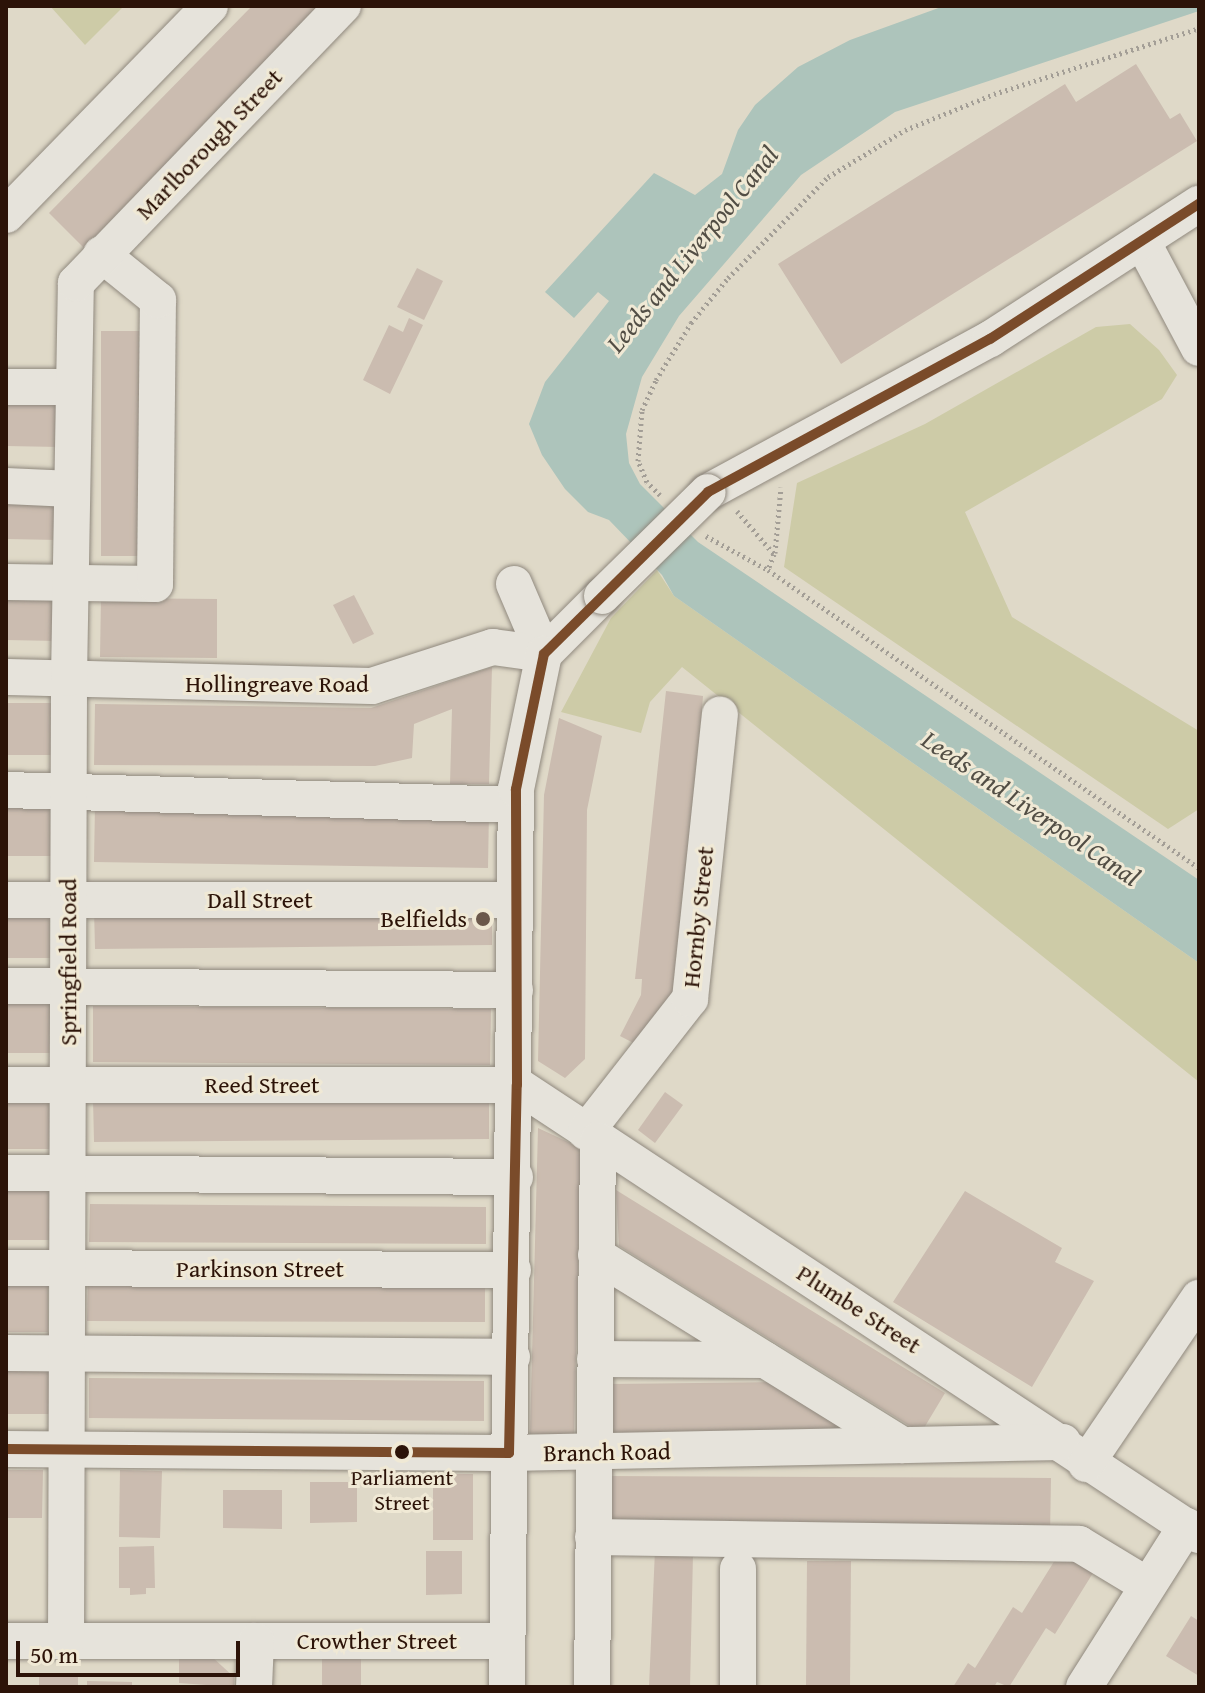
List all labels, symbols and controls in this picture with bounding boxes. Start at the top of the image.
street label: Marlborough Street [130,63,288,225]
water label: Leeds and Liverpool Canal [599,140,785,358]
street label: Hollingreave Road [185,670,369,698]
water label: Leeds and Liverpool Canal [916,724,1146,892]
street label: Hornby Street [676,845,720,989]
street label: Springfield Road [54,878,82,1046]
street label: Dall Street [207,886,313,914]
place label: Belfields [381,905,467,933]
marker: Belfields [474,910,492,928]
street label: Reed Street [204,1071,320,1099]
street label: Parkinson Street [176,1255,344,1283]
street label: Plumbe Street [792,1258,926,1360]
street label: Branch Road [543,1436,671,1468]
marker: Parliament Street [394,1444,410,1460]
place label: Parliament Street [351,1464,453,1516]
scale bar [20,1625,244,1675]
street label: Crowther Street [297,1627,457,1655]
text: 50 m [30,1637,78,1672]

